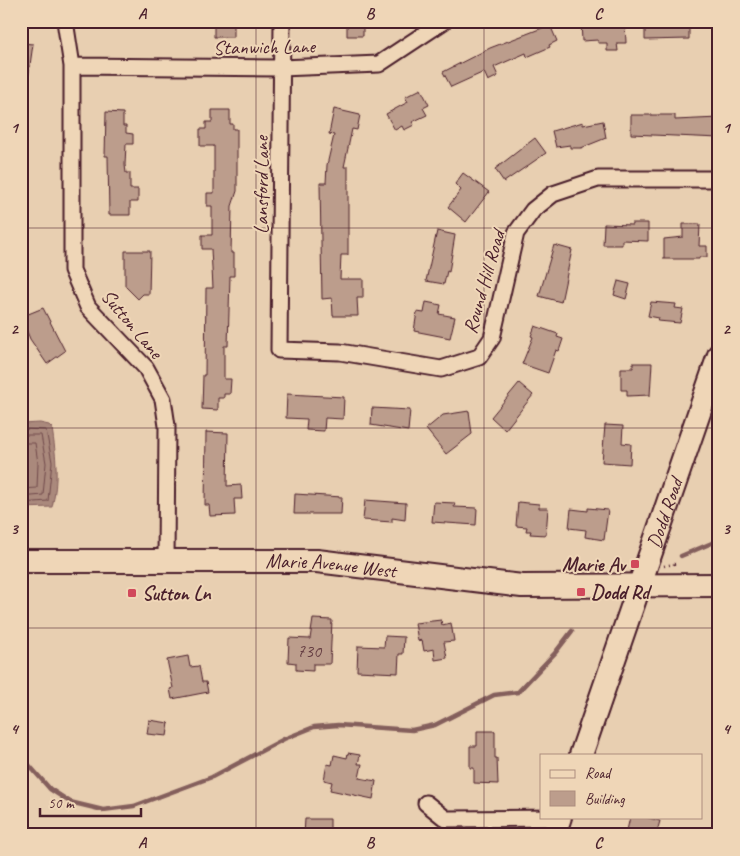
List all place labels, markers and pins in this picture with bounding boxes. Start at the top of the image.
place label: Marie Av [562,552,627,577]
marker: Marie Av [629,558,641,570]
place label: Dodd Rd [591,580,653,605]
place label: Sutton Ln [142,581,212,606]
marker: Dodd Rd [575,586,587,598]
marker: Sutton Ln [126,587,138,599]

